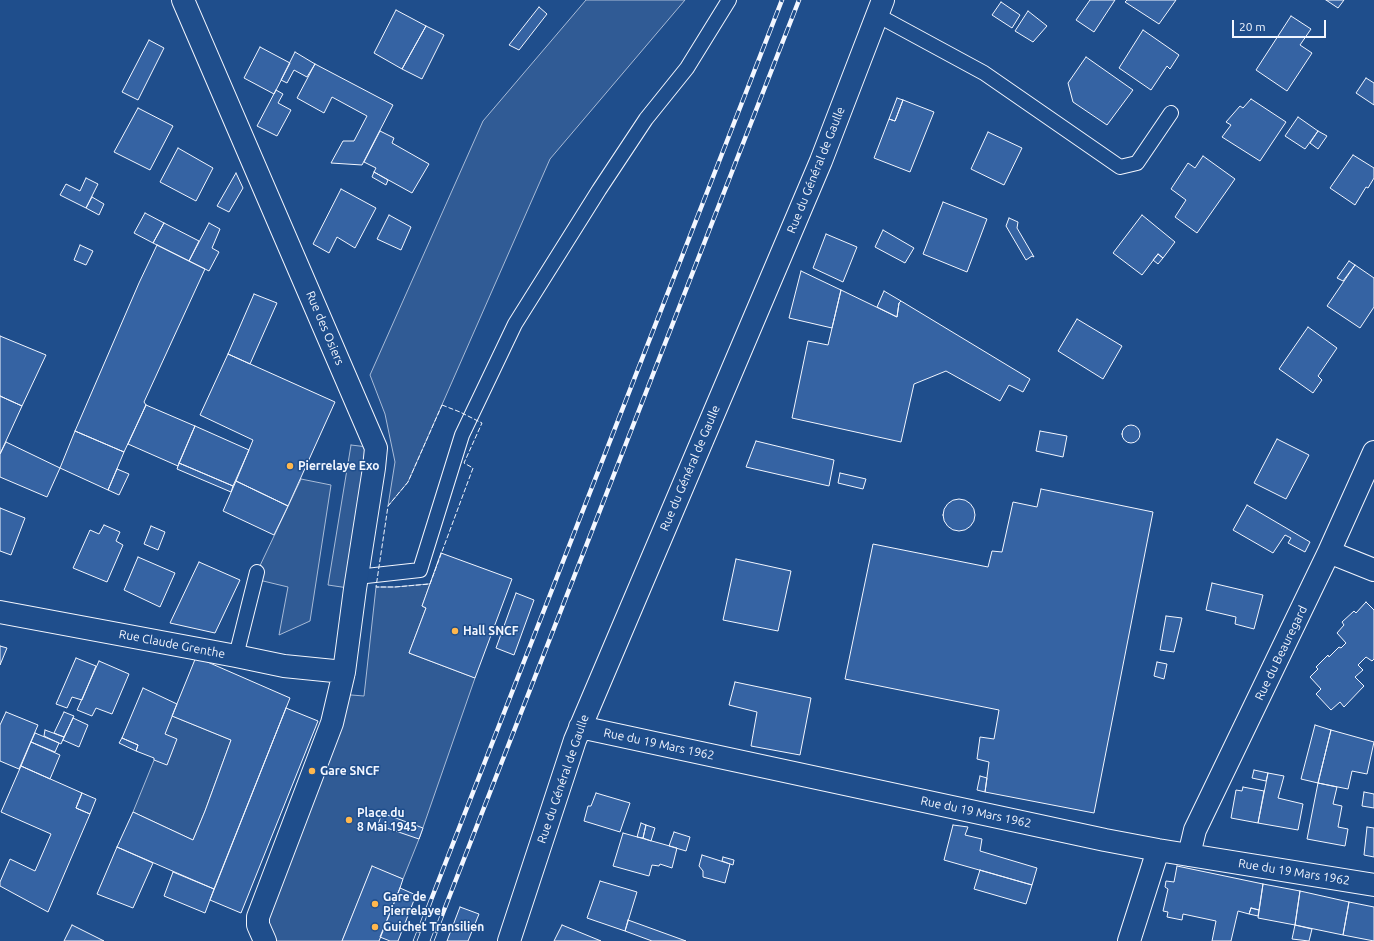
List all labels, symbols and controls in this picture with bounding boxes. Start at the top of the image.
scale bar [1234,12,1328,38]
text: 20 m [1239,20,1266,33]
street label: Rue du Général de Gaulle [784,105,848,235]
street label: Rue des Osiers [303,289,347,367]
street label: Rue du Général de Gaulle [657,403,723,533]
place label: Pierrelaye Exo [298,459,380,473]
marker: Pierrelaye Exo [285,461,295,471]
street label: Rue du Beauregard [1252,603,1310,703]
place label: Hall SNCF [463,624,519,638]
marker: Hall SNCF [450,626,460,636]
street label: Rue Claude Grenthe [118,627,226,661]
street label: Rue du Général de Gaulle [534,713,592,845]
street label: Rue du 19 Mars 1962 [602,725,716,763]
place label: Gare SNCF [320,764,380,778]
marker: Gare SNCF [307,766,317,776]
street label: Rue du 19 Mars 1962 [919,793,1033,831]
place label: Place du 8 Mai 1945 [357,806,417,834]
marker: Place du 8 Mai 1945 [344,815,354,825]
street label: Rue du 19 Mars 1962 [1237,856,1351,888]
place label: Gare de Pierrelaye [383,890,441,918]
marker: Gare de Pierrelaye [370,899,380,909]
place label: Guichet Transilien [383,920,484,934]
marker: Guichet Transilien [370,922,380,932]

